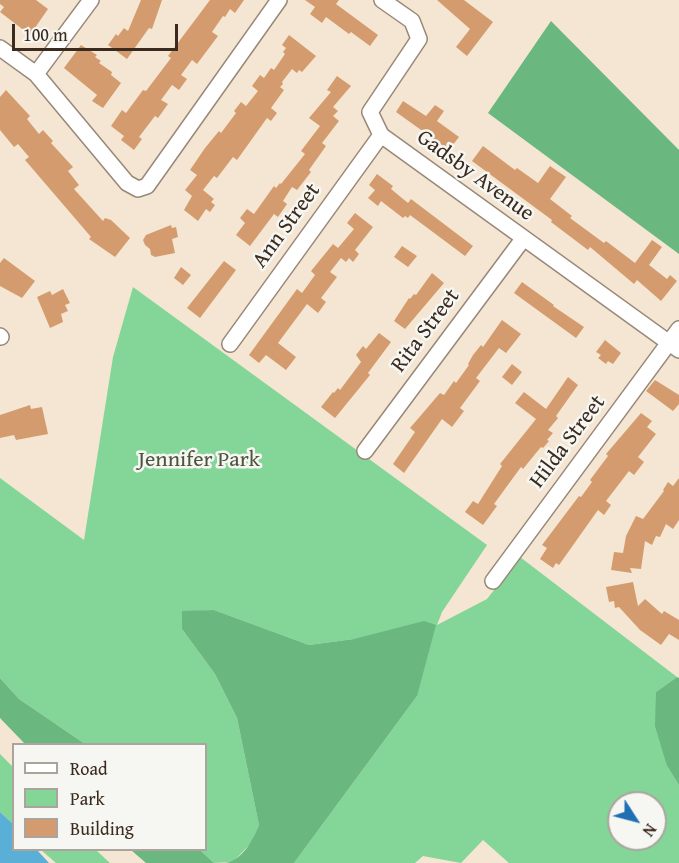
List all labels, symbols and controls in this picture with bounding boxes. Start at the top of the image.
scale bar [15,12,182,50]
text: 100 m [23,21,68,48]
street label: Gadsby Avenue [411,125,539,227]
street label: Ann Street [247,178,327,274]
street label: Rita Street [386,284,466,378]
street label: Hilda Street [524,390,612,494]
park label: Jennifer Park [138,447,260,473]
legend [12,743,207,851]
text: Road [70,755,108,782]
text: Park [70,785,105,812]
north arrow [607,791,667,851]
text: Building [70,815,134,842]
text: N [637,819,663,842]

